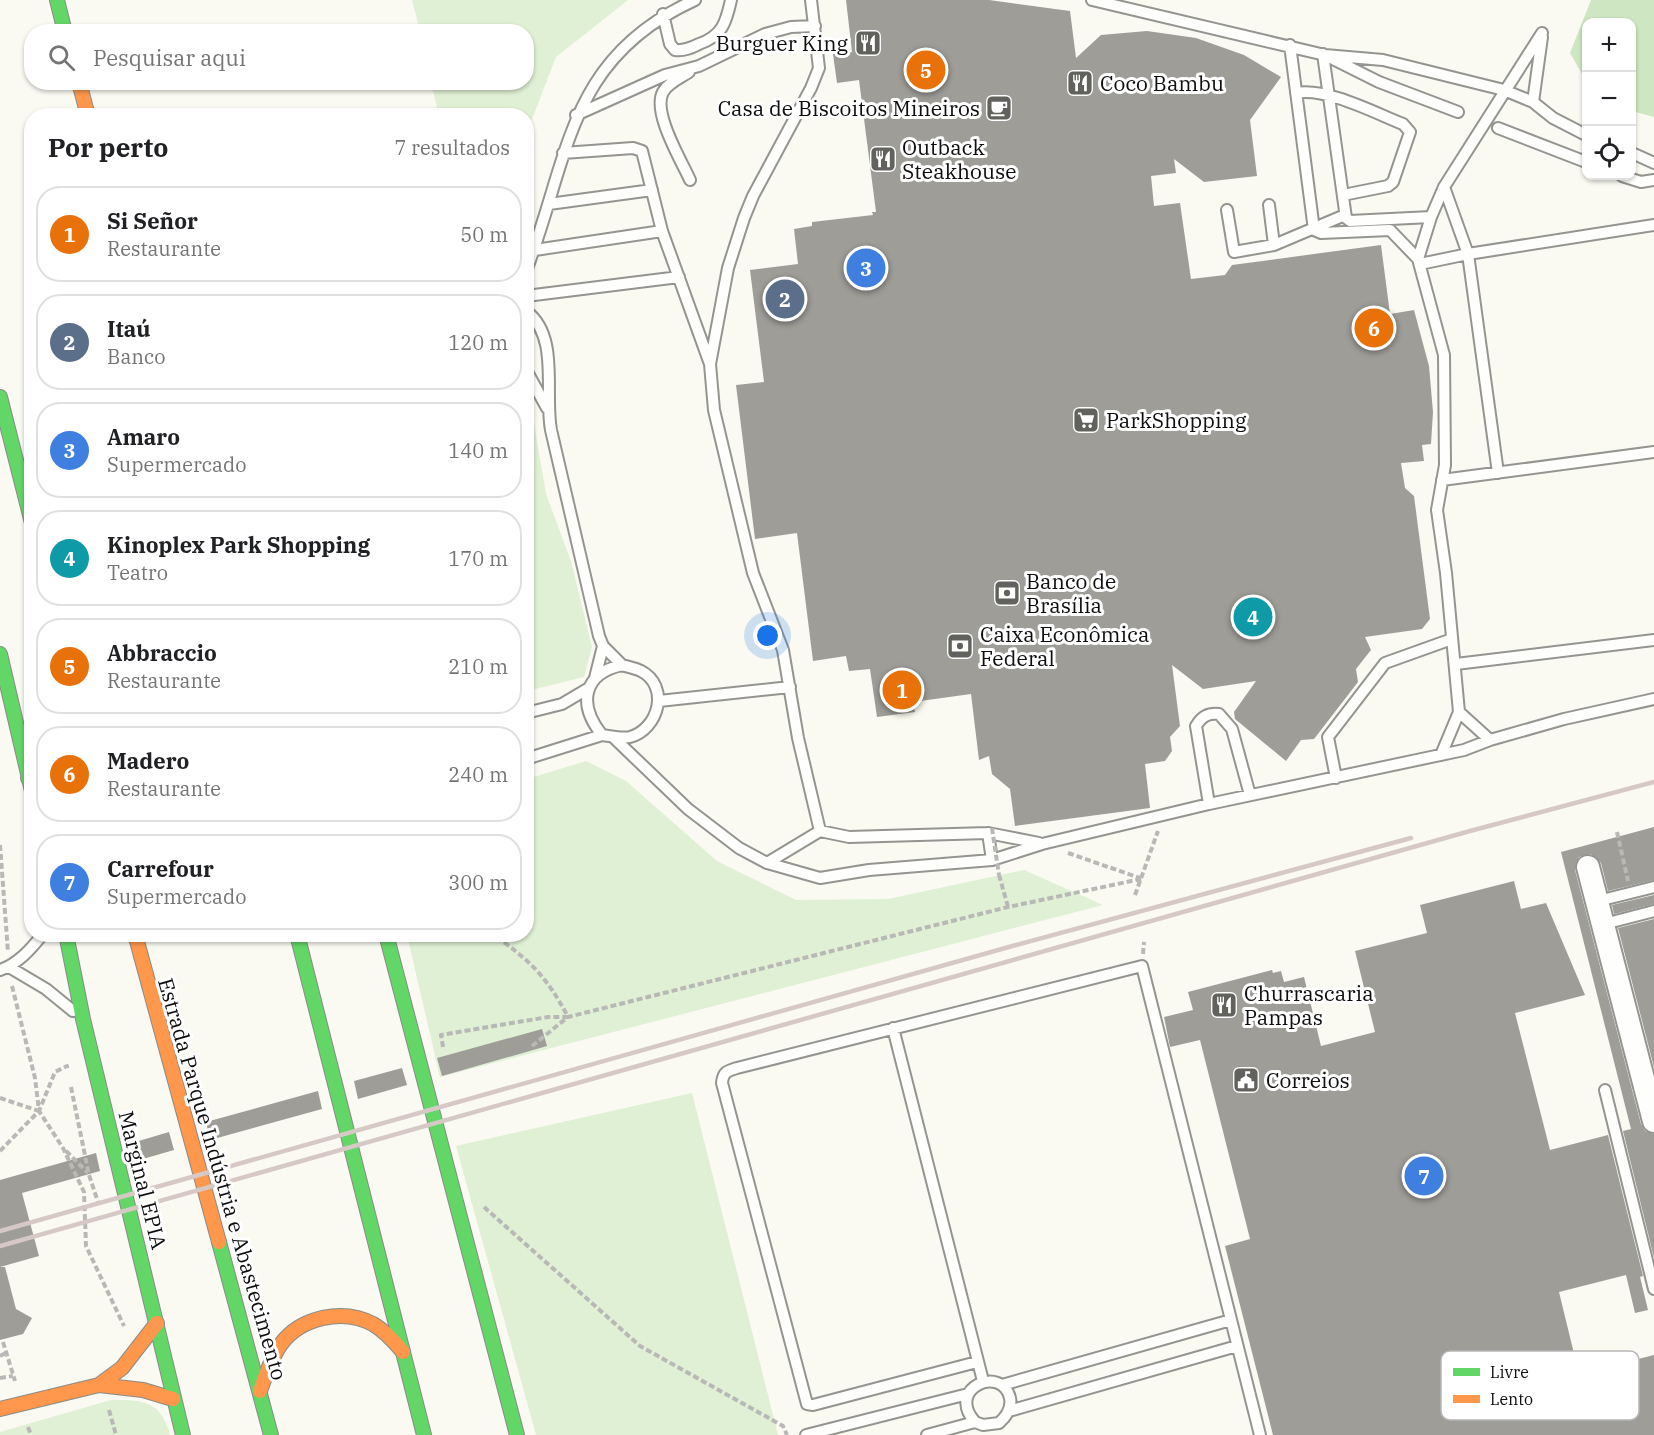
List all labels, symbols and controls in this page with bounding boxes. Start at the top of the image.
map controls [1582,18,1636,180]
button: + [1582,18,1636,72]
search box [24,24,534,90]
restaurant icon: Burguer King [853,28,883,58]
place label: Burguer King [716,29,849,57]
icon: search [45,41,78,74]
text: Pesquisar aqui [93,43,246,72]
pin: 5 [906,48,946,92]
restaurant icon: Coco Bambu [1065,68,1095,98]
place label: Coco Bambu [1100,69,1224,97]
button: − [1582,72,1636,126]
cafe icon: Casa de Biscoitos Mineiros [984,93,1014,123]
place label: Casa de Biscoitos Mineiros [718,94,980,122]
button: locate [1582,126,1636,180]
text: Por perto [48,130,168,164]
place label: Outback Steakhouse [902,133,1016,185]
text: 7 resultados [394,134,510,161]
restaurant icon: Outback Steakhouse [868,144,898,174]
text: Si Señor [107,206,198,235]
text: 1 [64,221,76,248]
text: 50 m [460,221,508,248]
text: Restaurante [107,235,221,262]
pin: 3 [846,246,886,290]
pin: 2 [766,276,804,322]
pin: 6 [1354,306,1394,350]
text: Itaú [107,314,150,343]
text: 2 [64,329,76,356]
text: 120 m [448,329,508,356]
text: Banco [107,343,166,370]
supermarket icon: ParkShopping [1071,405,1101,435]
place label: ParkShopping [1106,406,1247,434]
text: Amaro [107,422,180,451]
text: 3 [64,437,76,464]
text: 140 m [448,437,508,464]
text: Supermercado [107,451,246,478]
text: Kinoplex Park Shopping [107,530,370,559]
text: 4 [64,545,76,572]
text: 170 m [448,545,508,572]
text: Teatro [107,559,168,586]
place label: Banco de Brasília [1026,567,1116,619]
bank icon: Banco de Brasília [992,578,1022,608]
pin: 4 [1234,594,1272,640]
place label: Caixa Econômica Federal [980,620,1149,672]
your location [753,621,782,650]
bank icon: Caixa Econômica Federal [945,631,975,661]
text: Abbraccio [107,638,217,667]
text: 5 [64,653,76,680]
text: 210 m [448,653,508,680]
text: Restaurante [107,667,221,694]
pin: 1 [882,668,922,712]
text: Madero [107,746,189,775]
text: 6 [64,761,76,788]
text: 240 m [448,761,508,788]
text: Restaurante [107,775,221,802]
text: Carrefour [107,854,214,883]
text: 7 [64,869,76,896]
text: 300 m [448,869,508,896]
text: Supermercado [107,883,246,910]
street label: Estrada Parque Indústria e Abastecimento [152,975,294,1383]
place label: Churrascaria Pampas [1244,979,1374,1031]
restaurant icon: Churrascaria Pampas [1209,990,1239,1020]
public building icon: Correios [1231,1065,1261,1095]
place label: Correios [1266,1066,1350,1094]
street label: Marginal EPIA [112,1108,174,1253]
pin: 7 [1404,1154,1444,1198]
legend [1441,1351,1639,1420]
text: Livre [1490,1362,1529,1382]
text: Lento [1490,1389,1533,1409]

